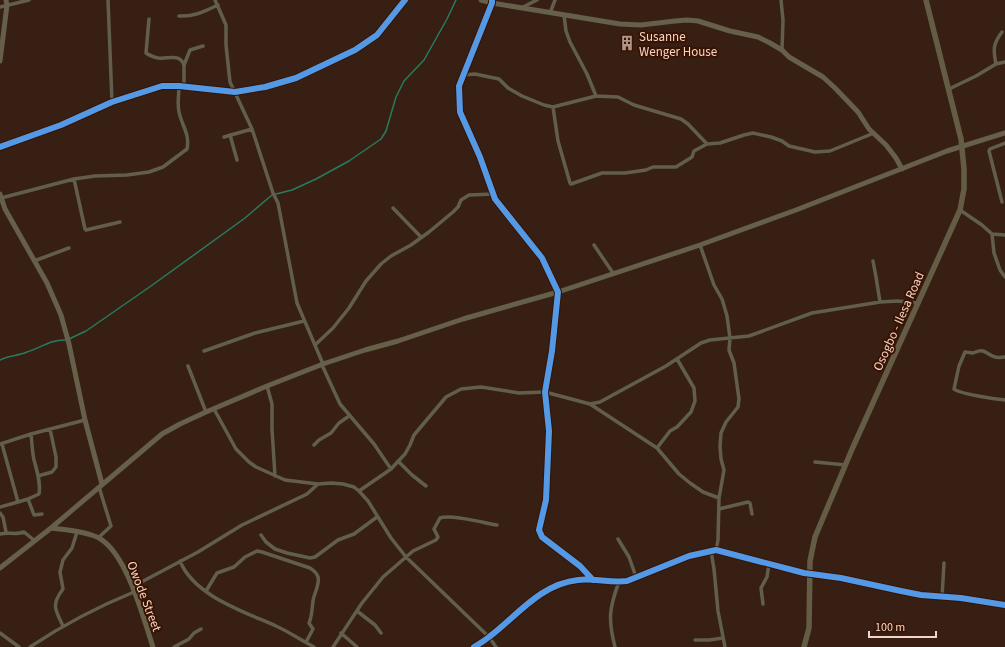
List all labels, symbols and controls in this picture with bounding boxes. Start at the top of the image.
place label: Susanne Wenger House [639,28,717,61]
building icon: Susanne Wenger House [618,34,636,52]
street label: Osogbo - Ilesa Road [869,269,929,374]
street label: Owode Street [122,559,166,635]
scale bar [869,613,936,639]
text: 100 m [875,619,905,636]

